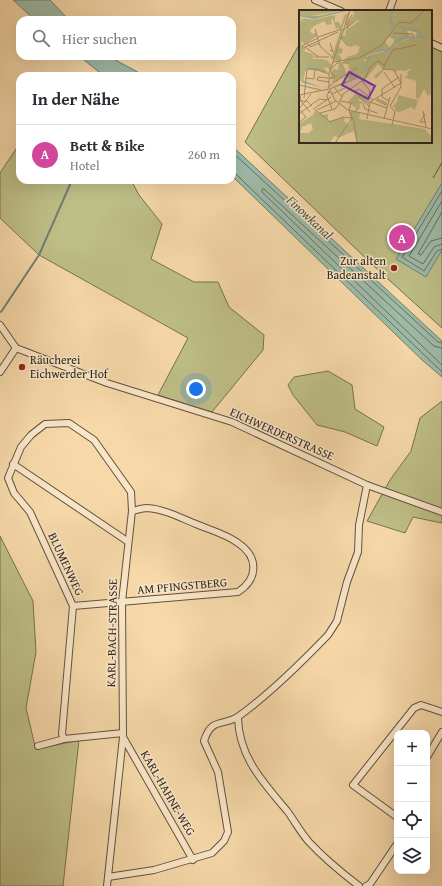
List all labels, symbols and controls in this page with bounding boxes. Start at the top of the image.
inset map [299,10,432,143]
search box [16,16,236,60]
icon: search [30,27,52,49]
text: Hier suchen [62,28,137,49]
text: In der Nähe [32,86,120,111]
text: Bett & Bike [70,135,145,156]
text: A [41,145,49,164]
text: 260 m [188,145,220,164]
text: Hotel [70,156,100,175]
water label: Finowkanal [282,190,337,244]
pin: A [389,223,415,253]
place label: Zur alten Badeanstalt [327,252,387,283]
marker: Zur alten Badeanstalt [389,263,399,273]
place label: Räucherei Eichwerder Hof [30,351,109,382]
marker: Räucherei Eichwerder Hof [17,362,27,372]
your location [186,379,206,399]
street label: EICHWERDERSTRASSE [227,403,337,464]
street label: BLUMENWEG [44,530,88,598]
street label: AM PFINGSTBERG [136,573,228,598]
street label: KARL-BACH-STRASSE [102,579,121,687]
map controls [394,730,430,874]
button: + [394,730,430,766]
street label: KARL-HAHNE-WEG [137,747,200,839]
button: − [394,766,430,802]
button: locate [394,802,430,838]
button: layers [394,838,430,874]

